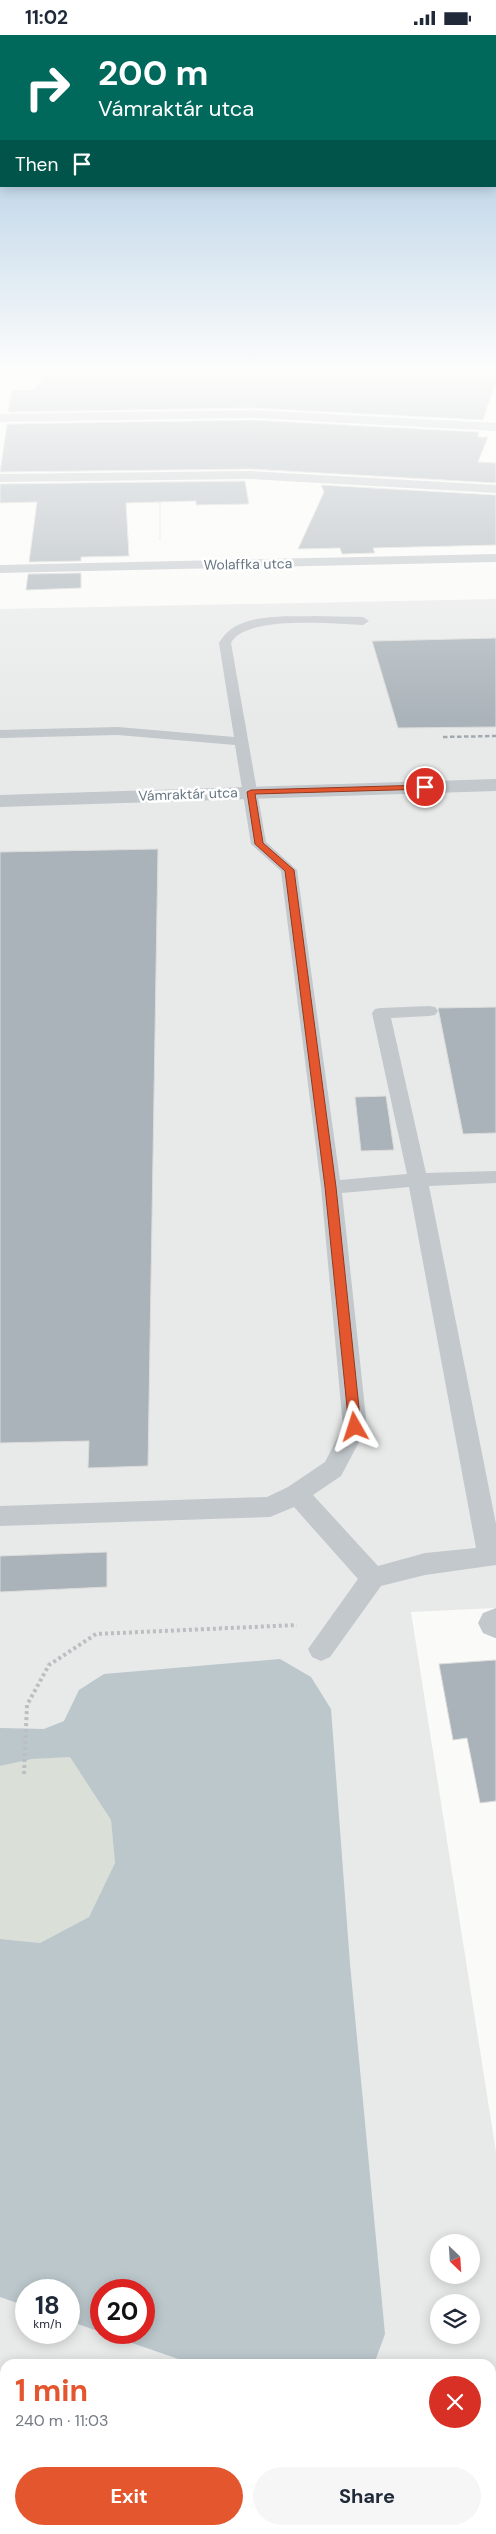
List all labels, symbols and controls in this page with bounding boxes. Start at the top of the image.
text: 11:02 [25,5,68,30]
text: 200 m [98,50,209,96]
icon: right [15,55,80,120]
text: Vámraktár utca [98,94,254,123]
icon: arrive [68,150,96,178]
text: Then [15,152,58,177]
street label: Wolaffka utca [204,554,292,574]
pin [404,766,446,808]
icon: arrive [411,773,439,801]
street label: Vámraktár utca [138,783,238,805]
position arrow [328,1400,380,1452]
north arrow [430,2234,480,2284]
map controls [430,2234,480,2344]
speed limit sign: 20 [90,2279,155,2344]
text: 18 [35,2289,60,2322]
button: layers [430,2294,480,2344]
text: km/h [33,2316,62,2332]
text: 1 min [15,2371,88,2410]
button: close [429,2376,481,2428]
text: 240 m · 11:03 [15,2410,108,2431]
button: Exit [15,2467,243,2525]
button: Share [253,2467,481,2525]

